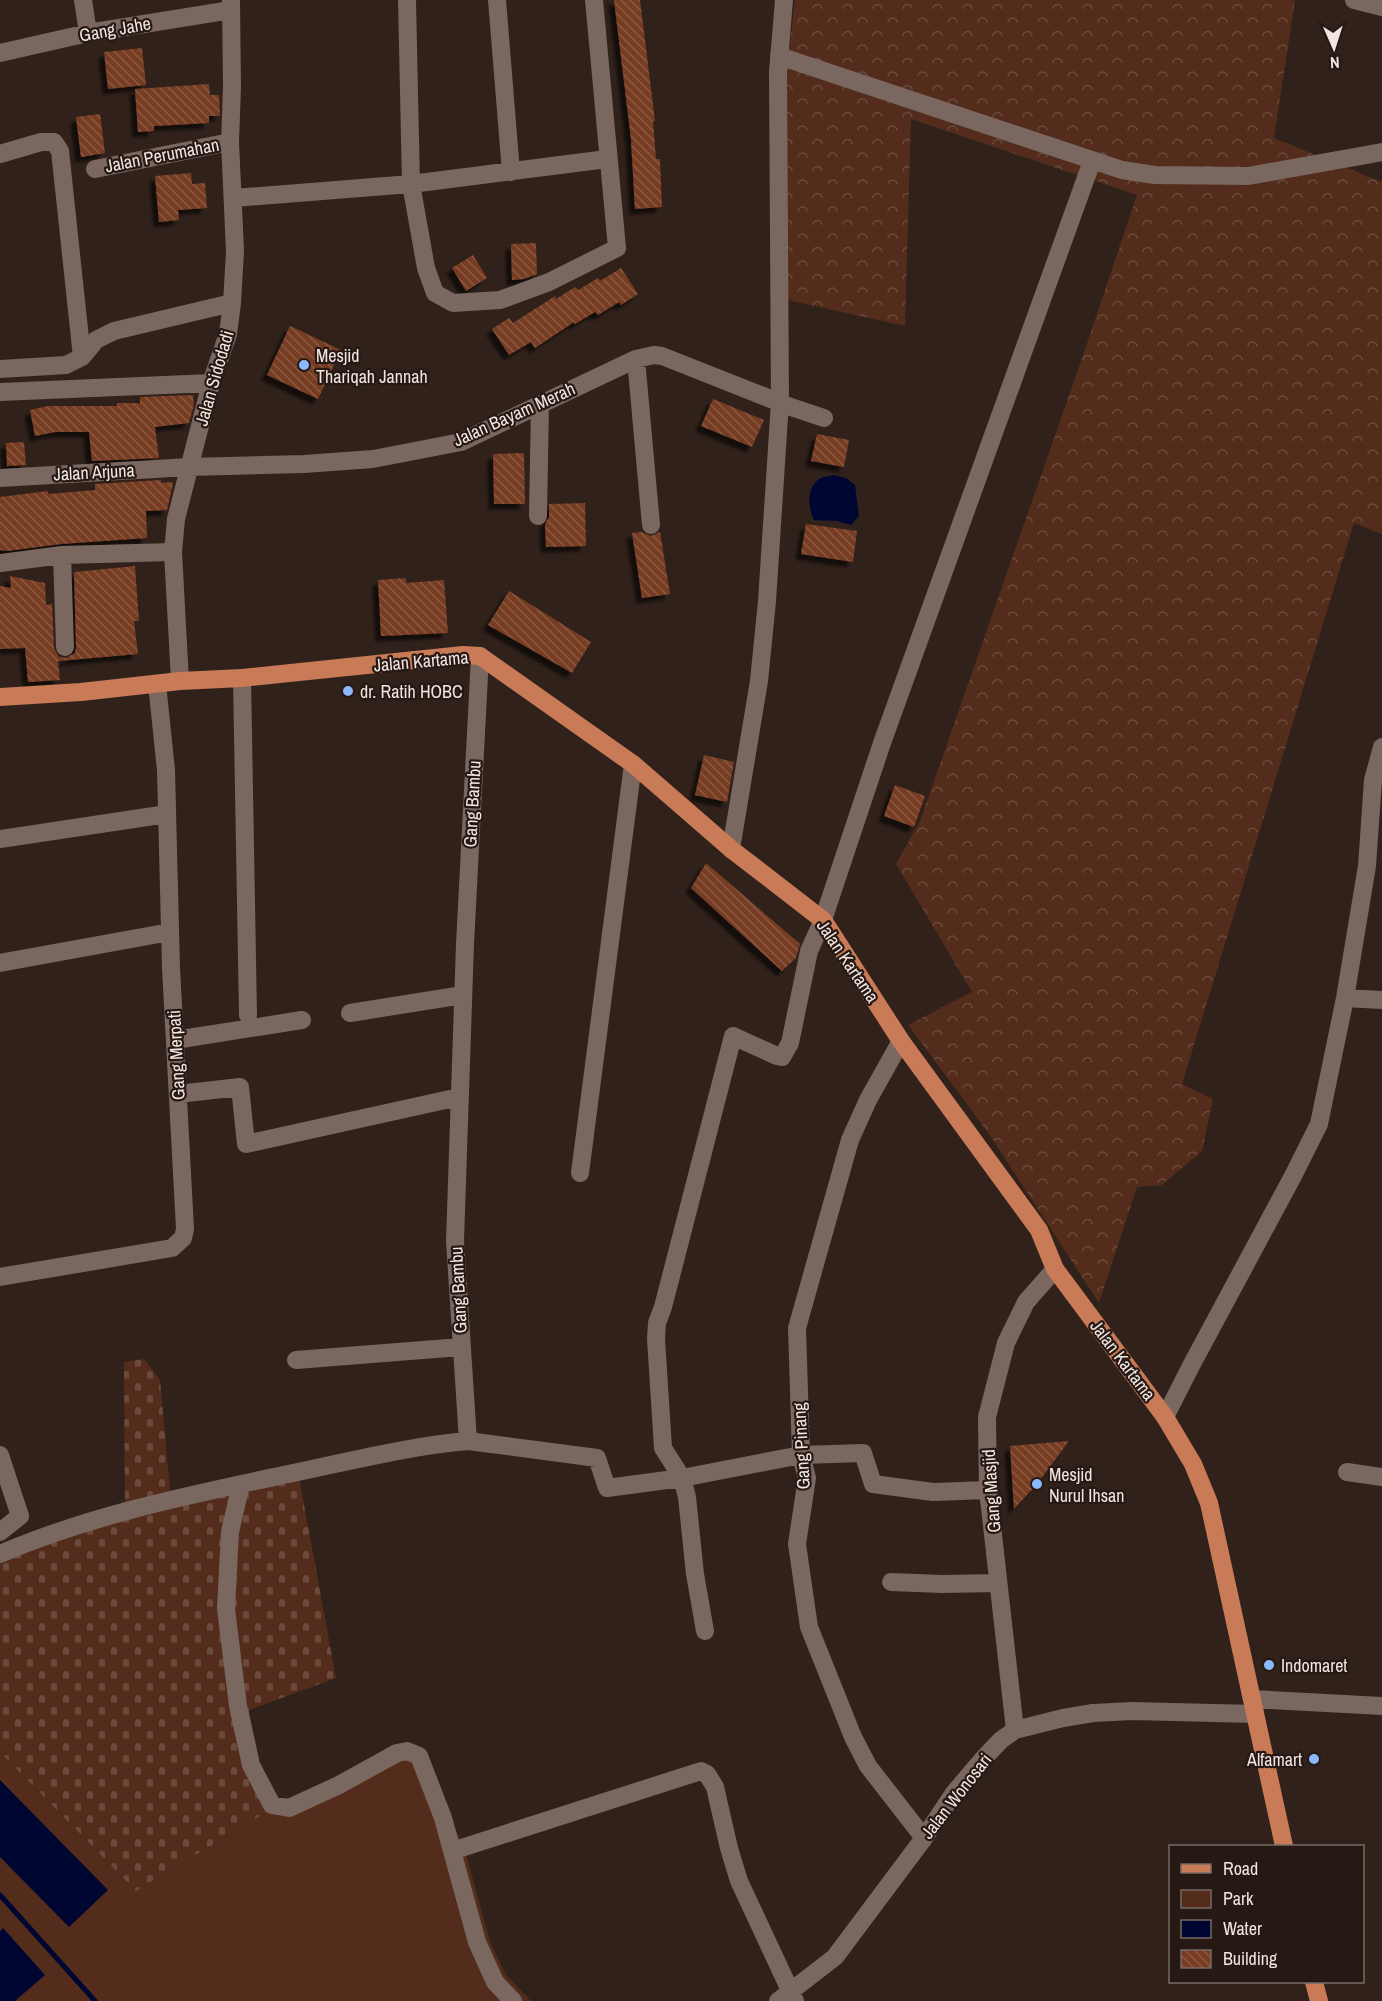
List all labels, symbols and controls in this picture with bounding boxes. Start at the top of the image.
street label: Gang Jahe [77,10,153,48]
north arrow [1304,18,1364,78]
text: N [1329,52,1340,74]
street label: Jalan Perumahan [103,132,221,178]
street label: Jalan Sidodadi [188,327,240,429]
place label: Mesjid Thariqah Jannah [316,343,428,389]
marker: Mesjid Thariqah Jannah [297,358,311,372]
street label: Jalan Bayam Merah [449,376,579,452]
street label: Jalan Arjuna [53,457,135,487]
street label: Jalan Kartama [373,644,469,678]
place label: dr. Ratih HOBC [360,679,463,704]
marker: dr. Ratih HOBC [341,684,355,698]
street label: Gang Bambu [457,760,487,848]
street label: Jalan Kartama [811,915,885,1007]
street label: Gang Merpati [161,1009,191,1101]
street label: Gang Bambu [443,1246,473,1334]
street label: Jalan Kartama [1084,1314,1162,1406]
street label: Gang Pinang [786,1401,816,1490]
street label: Gang Masjid [976,1448,1006,1534]
place label: Mesjid Nurul Ihsan [1049,1462,1124,1508]
marker: Mesjid Nurul Ihsan [1030,1477,1044,1491]
place label: Indomaret [1281,1653,1347,1678]
marker: Indomaret [1262,1658,1276,1672]
place label: Alfamart [1246,1747,1302,1772]
street label: Jalan Wonosari [915,1748,997,1844]
marker: Alfamart [1307,1752,1321,1766]
legend [1169,1845,1364,1983]
text: Road [1223,1856,1258,1881]
text: Park [1223,1886,1254,1911]
text: Water [1223,1916,1262,1941]
text: Building [1223,1946,1278,1971]

